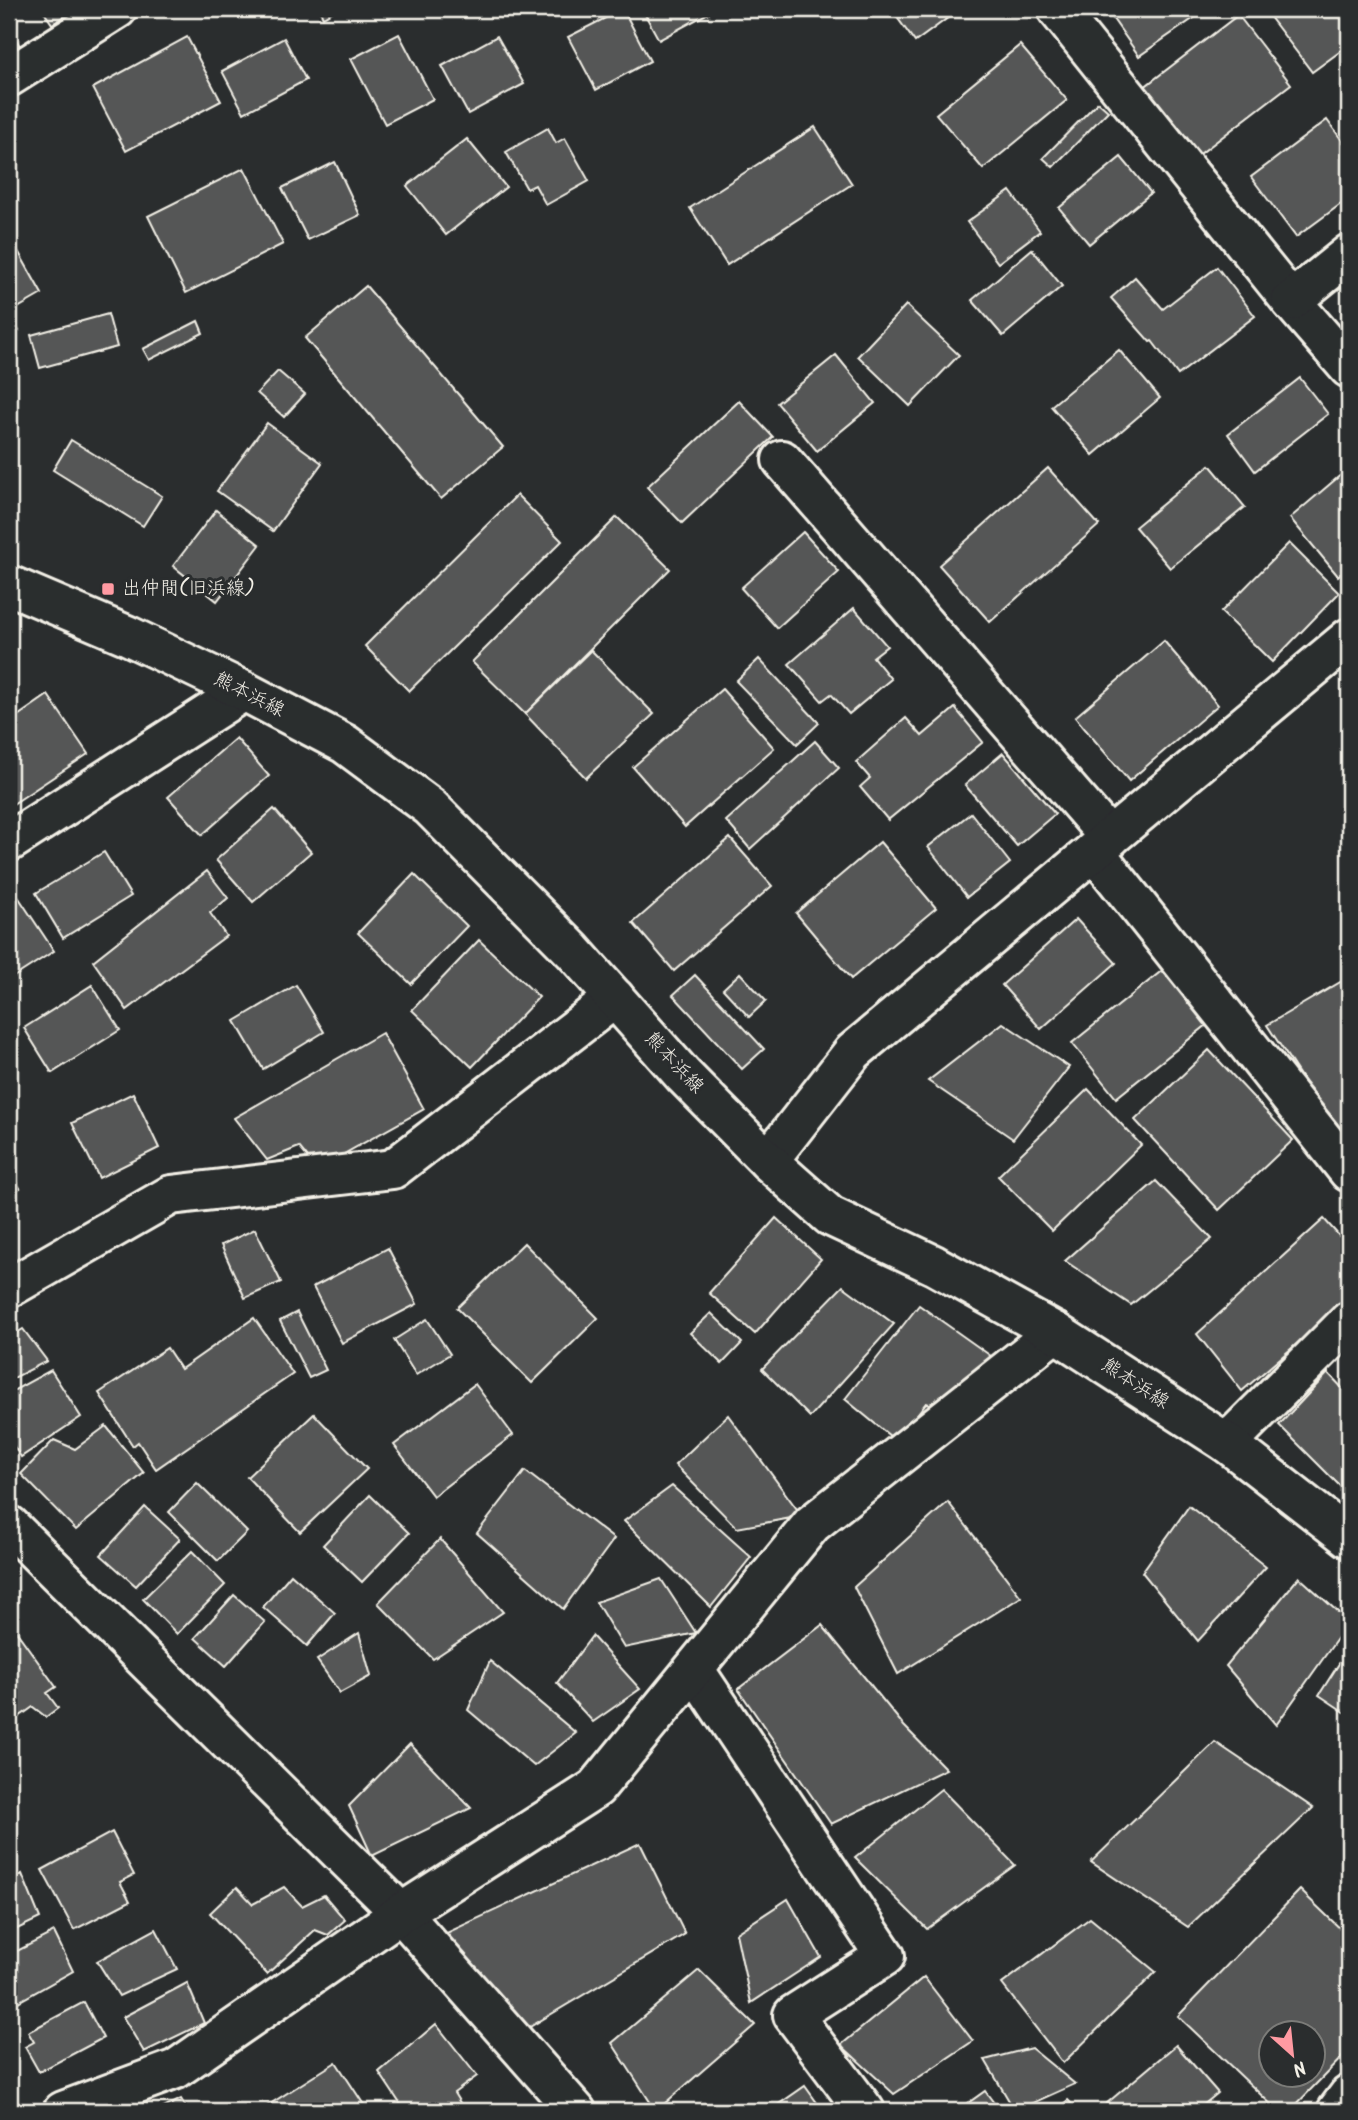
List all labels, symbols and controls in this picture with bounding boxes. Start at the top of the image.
place label: 出仲間(旧浜線) [122,574,255,604]
marker: 出仲間(旧浜線) [100,581,116,597]
street label: 熊本浜線 [208,664,290,726]
street label: 熊本浜線 [637,1025,711,1101]
street label: 熊本浜線 [1095,1351,1175,1417]
north arrow [1256,2018,1326,2088]
text: N [1287,2051,1311,2083]

